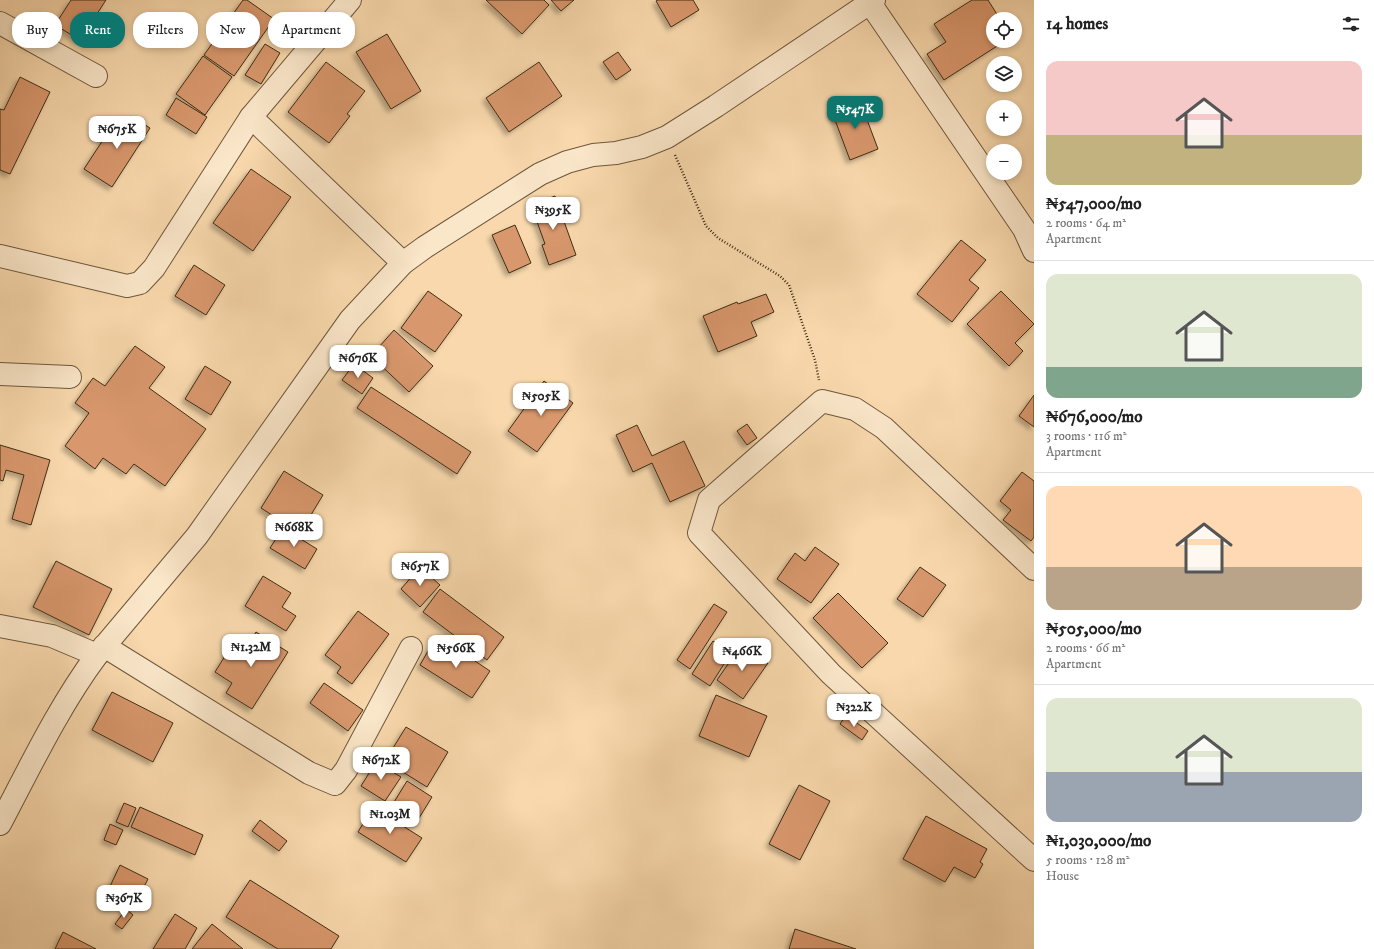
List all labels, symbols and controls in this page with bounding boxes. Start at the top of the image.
chip: Buy [12,12,62,48]
chip: Rent [70,12,125,48]
chip: Filters [133,12,198,48]
chip: New [206,12,260,48]
chip: Apartment [268,12,355,48]
map controls [986,12,1022,180]
button: locate [986,12,1022,48]
text: 14 homes [1046,13,1108,35]
icon: filters [1340,13,1362,35]
button: layers [986,56,1022,92]
icon: home [1168,87,1240,159]
pin: ₦547K [827,96,883,130]
button: + [986,100,1022,136]
text: ₦547K [836,101,874,117]
pin: ₦675K [89,116,145,150]
text: ₦675K [98,121,136,137]
button: − [986,144,1022,180]
text: ₦547,000/mo [1046,193,1142,215]
pin: ₦395K [525,197,581,231]
text: ₦395K [535,202,571,218]
text: 2 rooms · 64 m² [1046,215,1126,231]
text: Apartment [1046,231,1101,247]
icon: home [1168,300,1240,372]
pin: ₦676K [330,345,386,379]
text: ₦676K [339,350,377,366]
pin: ₦505K [513,383,569,417]
text: ₦505K [522,388,560,404]
text: ₦676,000/mo [1046,406,1143,428]
text: 3 rooms · 116 m² [1046,428,1127,444]
text: Apartment [1046,444,1101,460]
icon: home [1168,512,1240,584]
pin: ₦668K [266,514,322,548]
text: ₦668K [275,519,313,535]
pin: ₦657K [392,553,448,587]
text: ₦657K [401,558,439,574]
text: ₦505,000/mo [1046,618,1141,640]
pin: ₦1.32M [218,634,284,668]
pin: ₦566K [428,635,484,669]
pin: ₦466K [714,638,770,672]
text: ₦1.32M [231,639,271,655]
text: ₦566K [437,640,475,656]
text: 2 rooms · 66 m² [1046,640,1125,656]
text: ₦466K [722,643,762,659]
text: Apartment [1046,656,1101,672]
pin: ₦322K [826,694,882,728]
text: ₦322K [836,699,872,715]
icon: home [1168,724,1240,796]
pin: ₦672K [353,747,409,781]
text: ₦672K [362,752,400,768]
pin: ₦1.03M [357,801,423,835]
text: ₦1.03M [370,806,410,822]
text: ₦1,030,000/mo [1046,830,1151,852]
text: 5 rooms · 128 m² [1046,852,1130,868]
text: House [1046,868,1079,884]
pin: ₦367K [96,885,152,919]
text: ₦367K [106,890,143,906]

